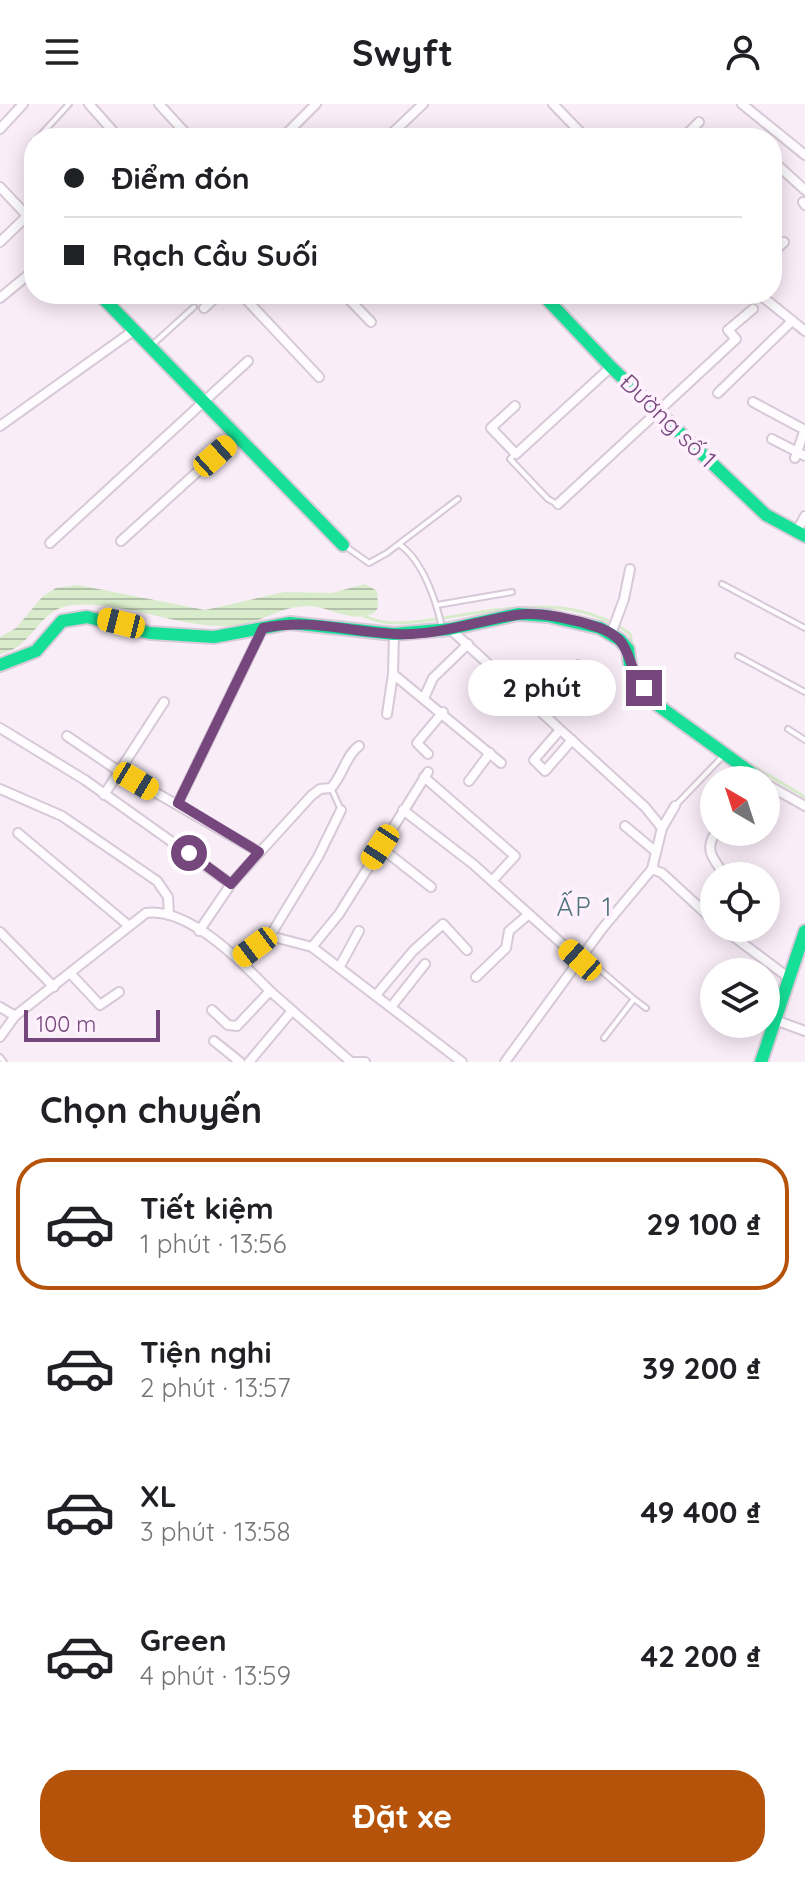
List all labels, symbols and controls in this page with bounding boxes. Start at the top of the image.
icon: menu [40,30,84,74]
text: Swyft [352,30,453,75]
icon: person [721,30,765,74]
text: Điểm đón [112,159,250,197]
text: Rạch Cầu Suối [112,236,318,274]
street label: Đường số 1 [614,367,723,473]
car [189,431,241,481]
car [95,606,147,640]
callout: 2 phút [468,660,616,716]
route end [626,670,662,706]
text: 2 phút [502,671,582,704]
car [109,758,163,804]
north arrow [700,766,780,846]
map controls [700,766,780,1038]
car [357,820,403,874]
route start [171,835,207,871]
button: locate [700,862,780,942]
district label: ẤP 1 [556,890,614,923]
car [229,923,281,971]
car [554,935,606,985]
button: layers [700,958,780,1038]
scale bar [24,1006,160,1042]
text: 100 m [36,1010,96,1038]
text: Chọn chuyến [40,1087,262,1132]
icon: car [44,1188,116,1260]
text: Tiết kiệm [140,1189,274,1227]
text: 29 100 ₫ [646,1205,761,1243]
text: 1 phút · 13:56 [140,1227,286,1260]
icon: car [44,1332,116,1404]
text: Tiện nghi [140,1333,272,1371]
text: 39 200 ₫ [642,1349,761,1387]
text: 2 phút · 13:57 [140,1371,291,1404]
icon: car [44,1476,116,1548]
text: XL [140,1477,177,1515]
text: 49 400 ₫ [641,1493,761,1531]
text: 3 phút · 13:58 [140,1515,290,1548]
icon: car [44,1620,116,1692]
text: Green [140,1621,227,1659]
text: 42 200 ₫ [640,1637,761,1675]
text: 4 phút · 13:59 [140,1659,291,1692]
button: Đặt xe [40,1770,765,1862]

